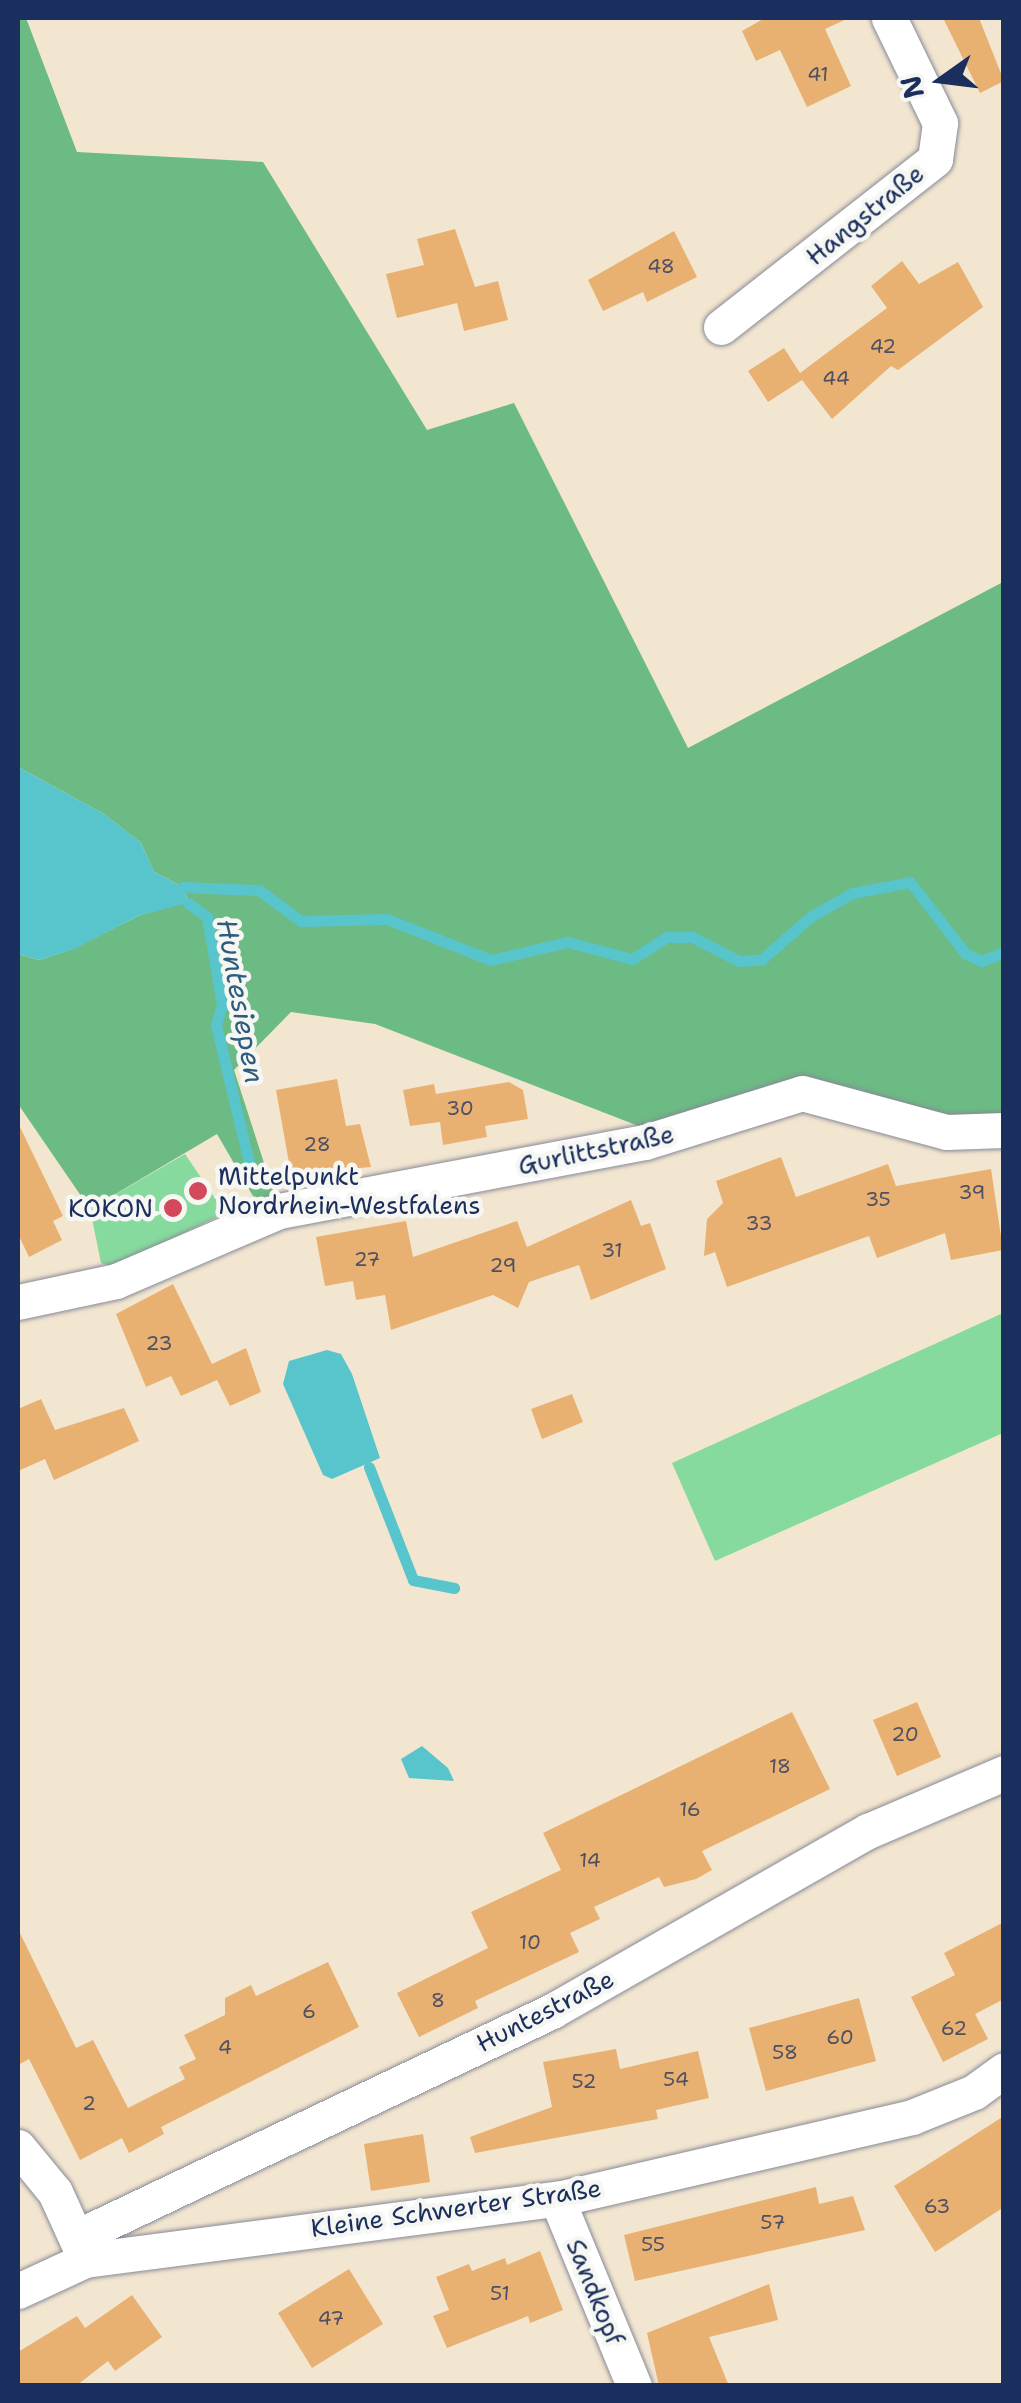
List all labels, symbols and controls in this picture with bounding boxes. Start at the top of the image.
north arrow [891,30,991,130]
house number: 41 [807,62,829,86]
text: N [891,72,933,103]
street label: Hangstraße [800,158,930,272]
house number: 48 [647,254,675,278]
house number: 42 [870,334,896,358]
house number: 44 [822,366,850,390]
water label: Huntesiepen [210,916,272,1086]
house number: 30 [446,1096,474,1120]
street label: Gurlittstraße [515,1119,677,1181]
house number: 28 [303,1132,331,1156]
place label: Mittelpunkt Nordrhein-Westfalens [218,1162,481,1221]
marker: Mittelpunkt Nordrhein-Westfalens [187,1180,209,1202]
house number: 39 [959,1180,985,1204]
house number: 35 [865,1187,891,1211]
place label: KOKON [68,1193,153,1223]
marker: KOKON [162,1197,184,1219]
house number: 33 [746,1211,772,1235]
house number: 31 [601,1238,623,1262]
house number: 27 [354,1247,380,1271]
house number: 29 [490,1253,516,1277]
house number: 23 [146,1331,172,1355]
house number: 20 [891,1722,919,1746]
house number: 18 [769,1754,791,1778]
house number: 16 [679,1797,701,1821]
house number: 14 [579,1848,601,1872]
house number: 10 [519,1930,541,1954]
street label: Huntestraße [471,1964,619,2058]
house number: 8 [431,1988,445,2012]
house number: 6 [302,1999,316,2023]
house number: 62 [941,2016,967,2040]
house number: 60 [826,2025,854,2049]
house number: 4 [218,2035,232,2059]
house number: 58 [772,2040,798,2064]
house number: 54 [663,2067,689,2091]
house number: 52 [571,2069,597,2093]
house number: 2 [82,2091,96,2115]
street label: Kleine Schwerter Straße [309,2173,603,2243]
house number: 63 [924,2194,950,2218]
house number: 57 [760,2210,786,2234]
house number: 55 [641,2232,665,2256]
street label: Sandkopf [560,2235,630,2349]
house number: 51 [490,2281,510,2305]
house number: 47 [318,2306,344,2330]

